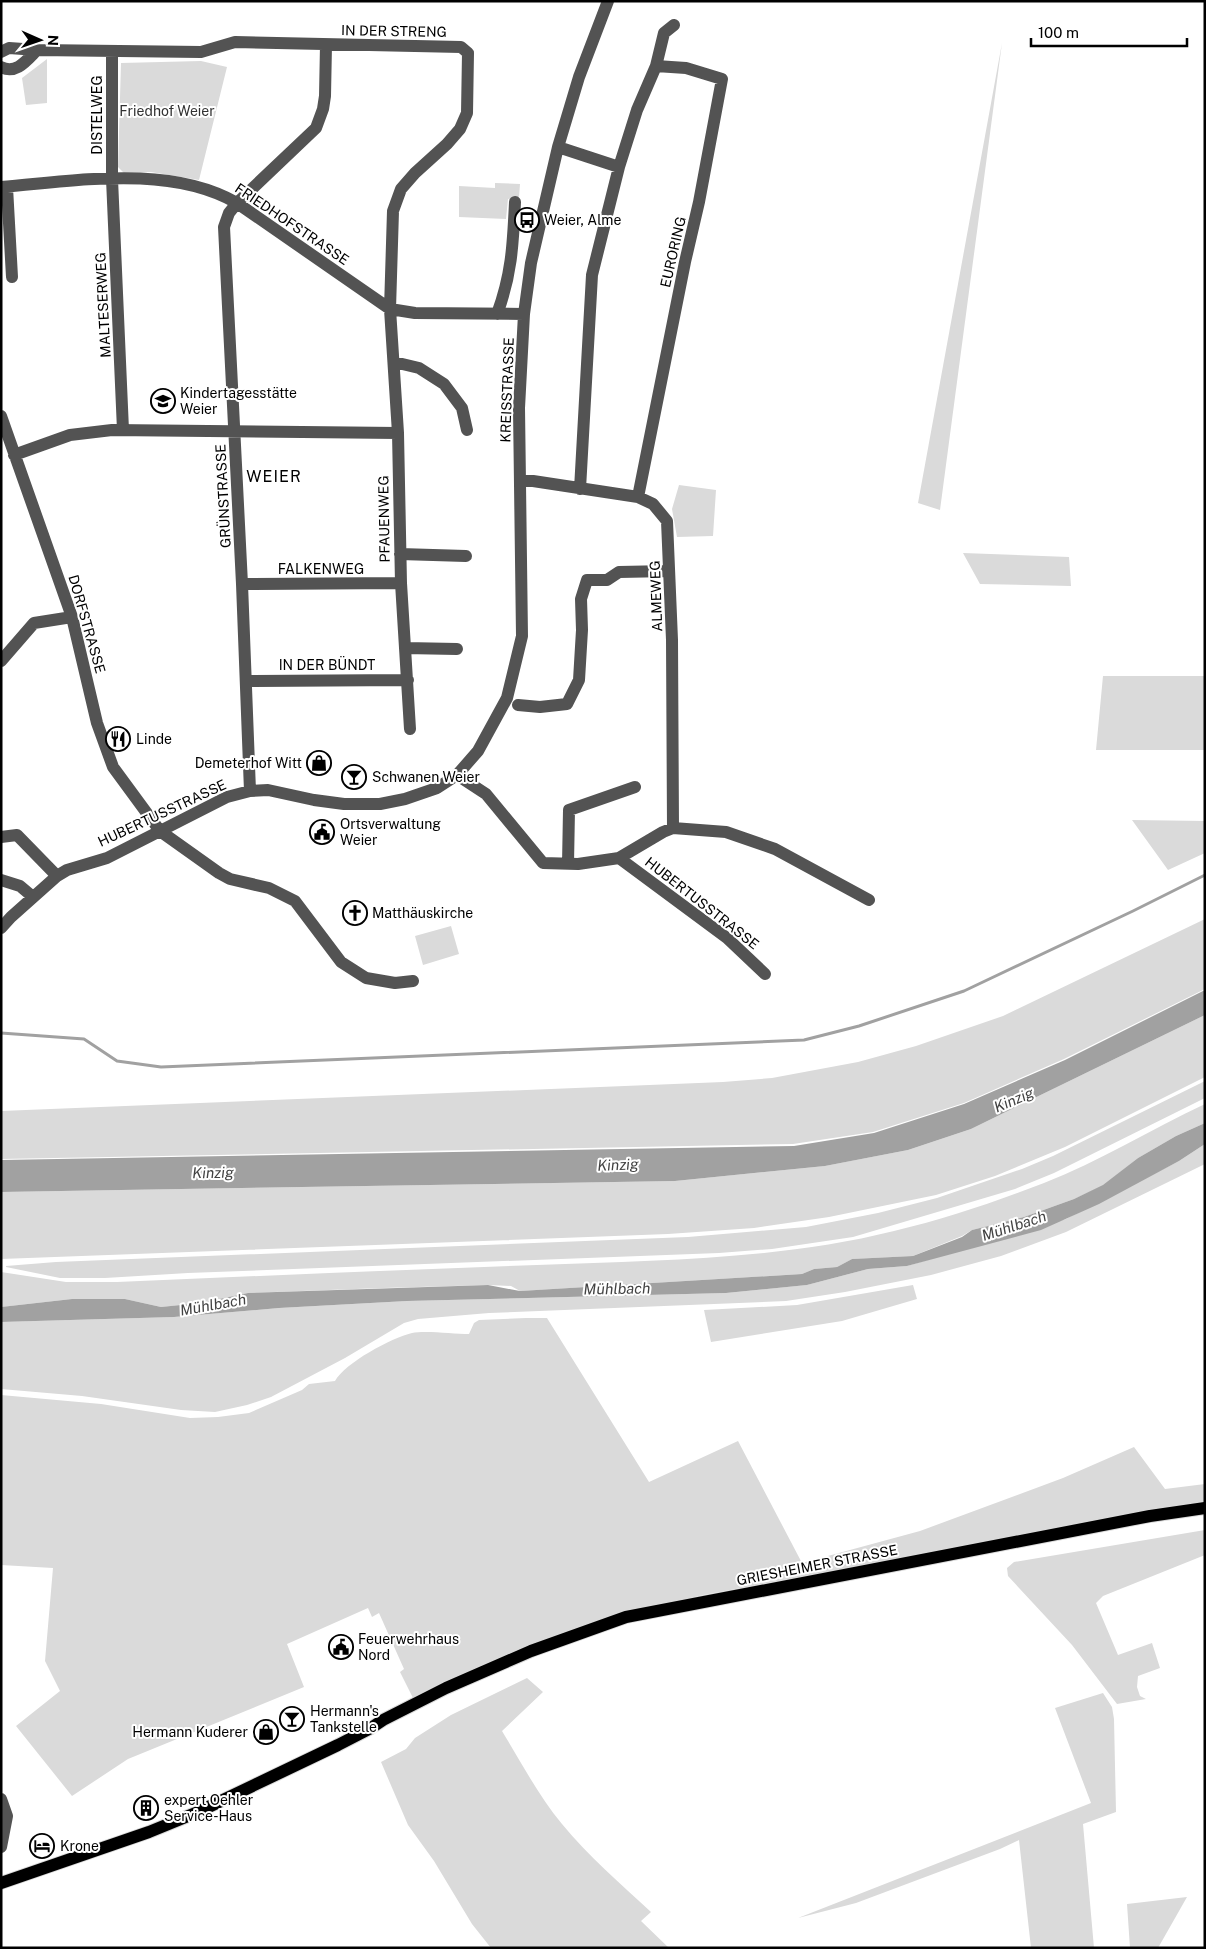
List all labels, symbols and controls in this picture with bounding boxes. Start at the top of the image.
north arrow [15,15,65,65]
scale bar [1031,15,1187,47]
street label: IN DER STRENG [341,22,447,40]
text: 100 m [1038,24,1079,41]
text: N [45,35,61,46]
street label: DISTELWEG [89,75,105,155]
park label: Friedhof Weier [119,103,215,119]
street label: FRIEDHOFSTRASSE [232,180,352,268]
bus stop icon: Weier, Alme [514,207,540,233]
place label: Weier, Alme [544,212,621,228]
street label: EURORING [657,215,689,289]
street label: MALTESERWEG [92,252,114,358]
street label: KREISSTRASSE [497,337,517,443]
place label: Kindertagesstätte Weier [180,385,297,417]
school or university icon: Kindertagesstätte Weier [150,388,176,414]
street label: GRÜNSTRASSE [210,444,234,548]
district label: WEIER [246,467,302,486]
street label: PFAUENWEG [375,475,393,563]
street label: ALMEWEG [647,560,665,632]
street label: FALKENWEG [278,561,364,577]
street label: DORFSTRASSE [65,573,109,675]
street label: IN DER BÜNDT [279,655,375,673]
restaurant icon: Linde [105,726,131,752]
place label: Linde [136,731,172,747]
shop icon: Demeterhof Witt [306,750,332,776]
place label: Demeterhof Witt [195,755,302,771]
bar icon: Schwanen Weier [341,764,367,790]
place label: Schwanen Weier [372,769,480,785]
street label: HUBERTUSSTRASSE [95,776,229,850]
place label: Ortsverwaltung Weier [340,816,441,848]
public building icon: Ortsverwaltung Weier [309,819,335,845]
street label: HUBERTUSSTRASSE [642,854,762,952]
church icon: Matthäuskirche [342,900,368,926]
place label: Matthäuskirche [372,905,473,921]
water label: Kinzig [991,1084,1036,1115]
water label: Kinzig [597,1155,639,1174]
water label: Kinzig [192,1164,234,1181]
water label: Mühlbach [979,1207,1048,1244]
water label: Mühlbach [583,1279,651,1298]
water label: Mühlbach [178,1290,247,1319]
street label: GRIESHEIMER STRASSE [735,1542,899,1588]
place label: Feuerwehrhaus Nord [358,1631,459,1663]
public building icon: Feuerwehrhaus Nord [328,1634,354,1660]
place label: Hermann's Tankstelle [310,1703,379,1735]
bar icon: Hermann's Tankstelle [279,1706,305,1732]
shop icon: Hermann Kuderer [253,1719,279,1745]
place label: Hermann Kuderer [132,1724,248,1740]
place label: expert Oehler Service-Haus [164,1792,253,1824]
building icon: expert Oehler Service-Haus [133,1795,159,1821]
hotel icon: Krone [29,1833,55,1859]
place label: Krone [60,1838,99,1854]

